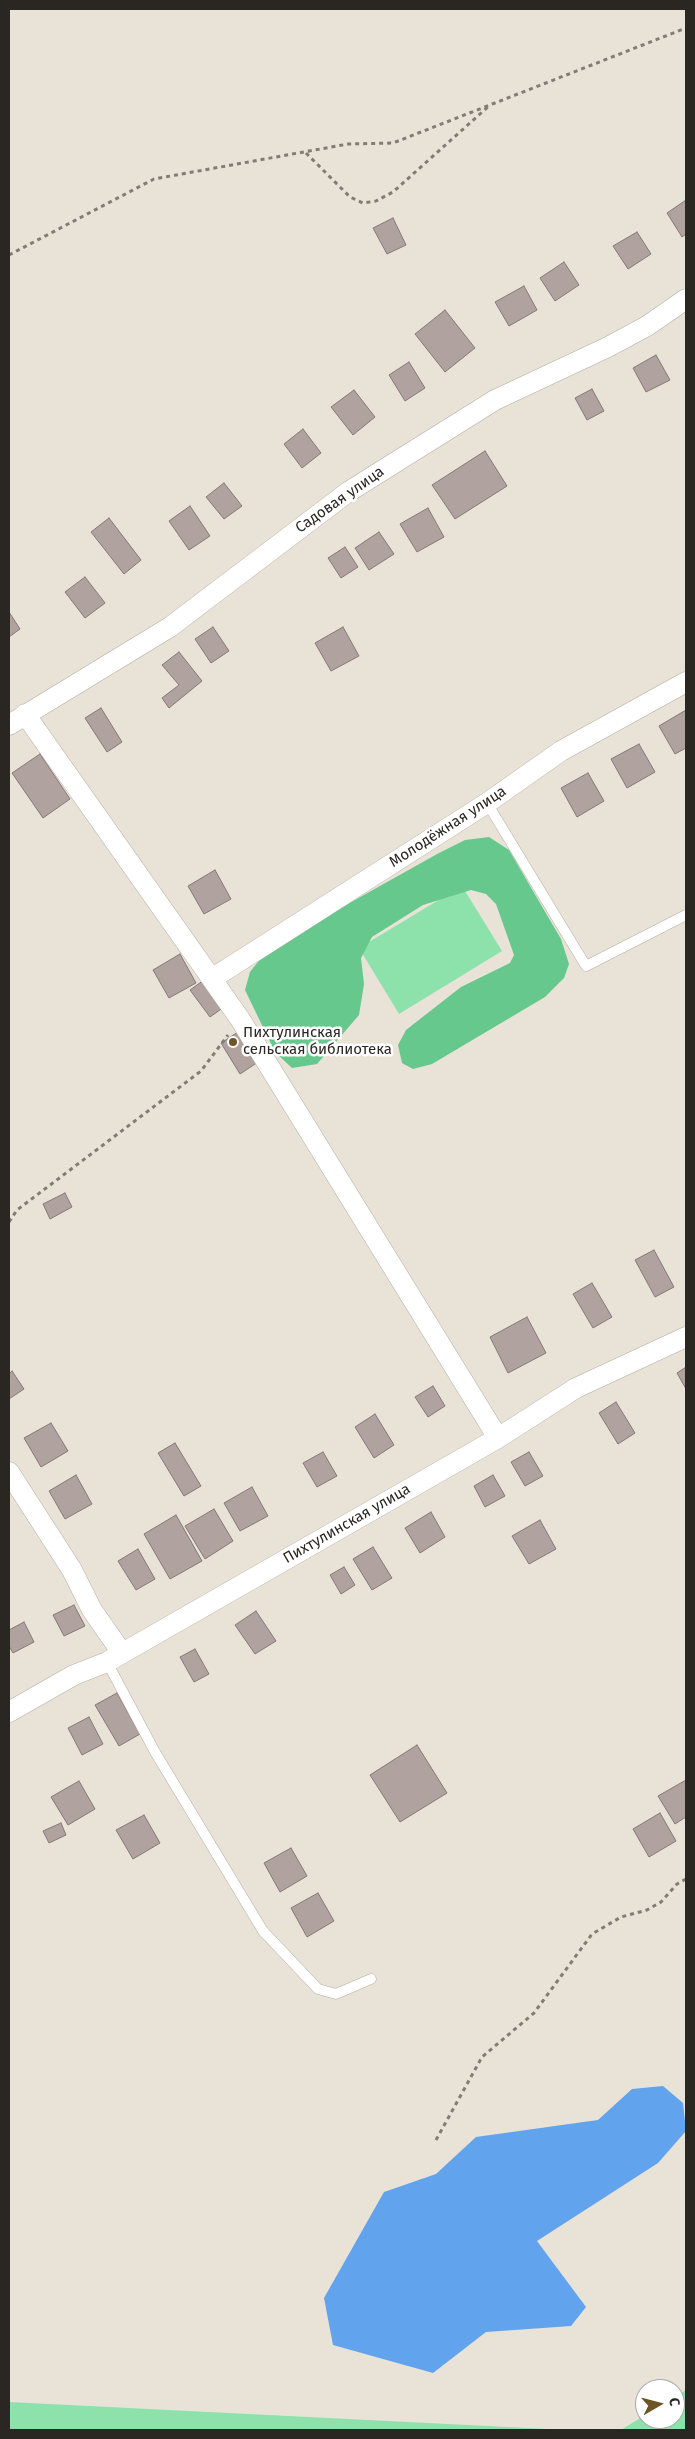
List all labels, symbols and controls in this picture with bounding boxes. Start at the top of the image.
street label: Садовая улица [292,463,388,537]
street label: Молодёжная улица [386,782,510,872]
place label: Пихтулинская сельская библиотека [243,1024,392,1059]
marker: Пихтулинская сельская библиотека [227,1036,239,1048]
street label: Пихтулинская улица [280,1480,414,1568]
north arrow [635,2379,685,2429]
text: С [665,2397,683,2407]

